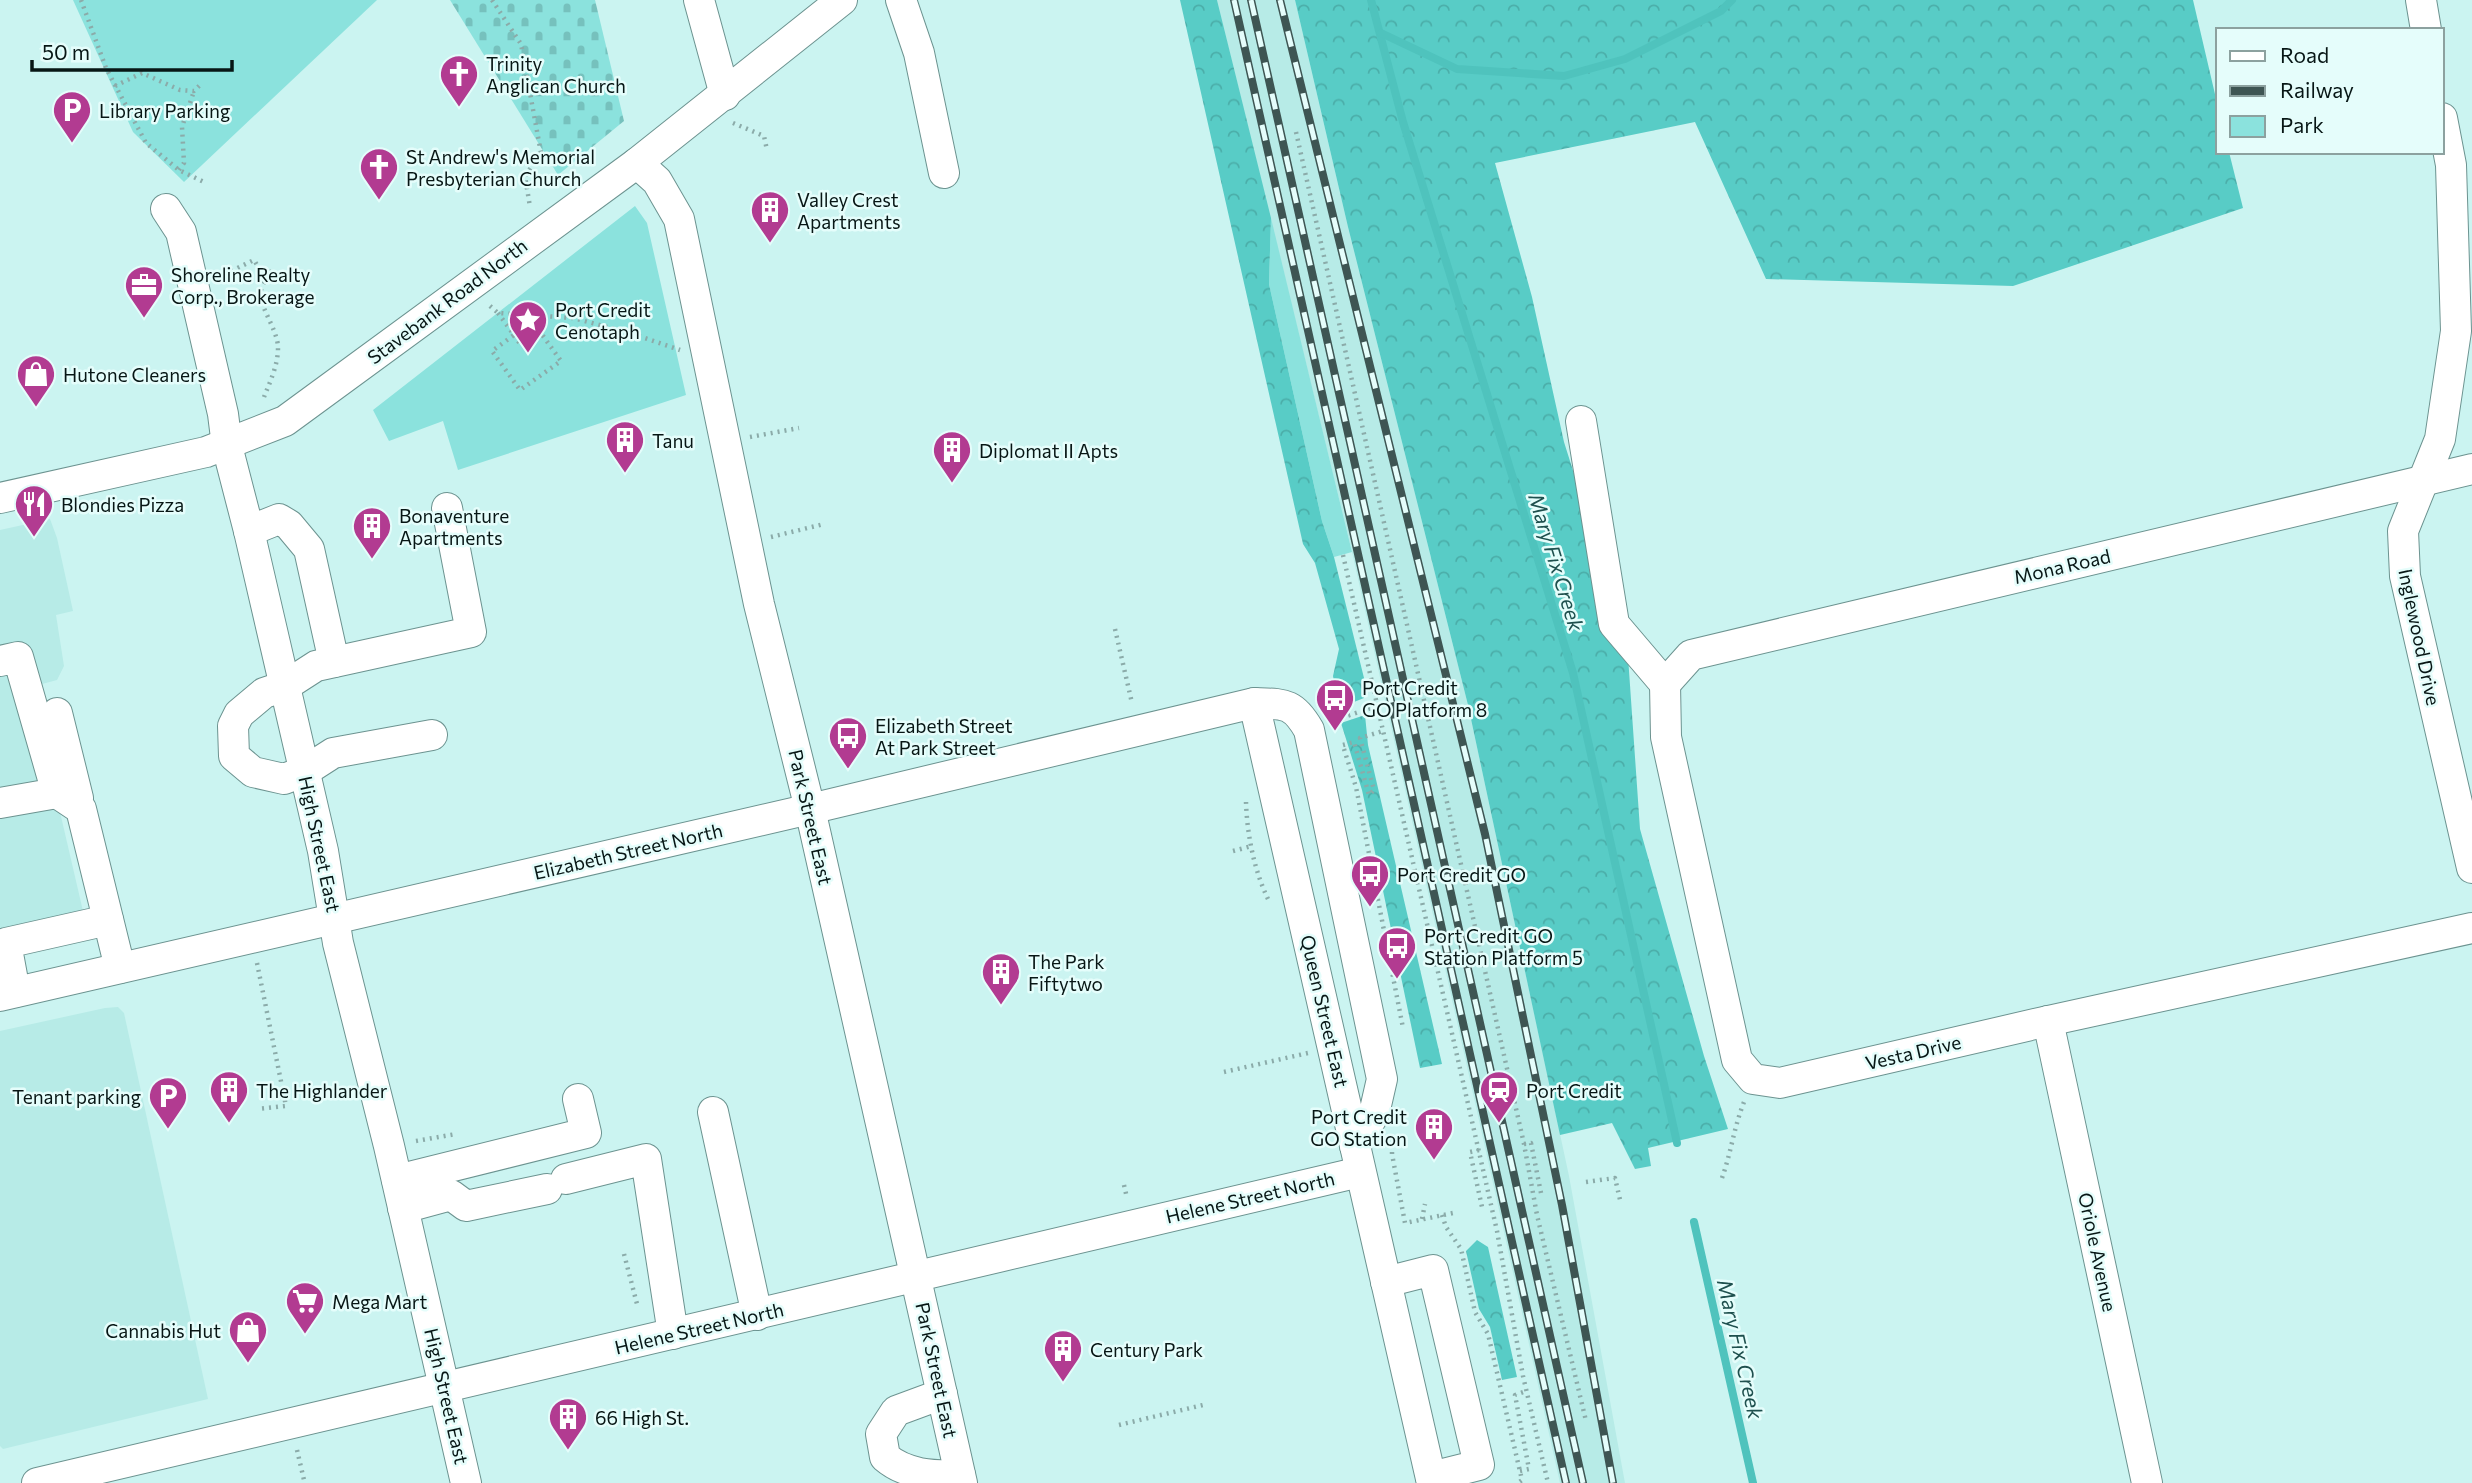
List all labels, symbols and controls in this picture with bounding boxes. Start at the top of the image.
scale bar [32,28,231,72]
legend [2216,28,2444,154]
text: 50 m [42,39,90,64]
text: Road [2280,42,2329,67]
place label: Trinity Anglican Church [486,52,626,97]
church icon: Trinity Anglican Church [438,53,480,108]
text: Railway [2280,77,2354,102]
parking icon: Library Parking [51,89,93,144]
place label: Library Parking [99,99,230,122]
text: Park [2280,112,2324,137]
place label: St Andrew's Memorial Presbyterian Church [406,145,595,190]
church icon: St Andrew's Memorial Presbyterian Church [358,146,400,201]
place label: Valley Crest Apartments [797,188,901,233]
building icon: Valley Crest Apartments [749,189,791,244]
street label: Stavebank Road North [363,233,531,369]
place label: Shoreline Realty Corp., Brokerage [171,263,314,308]
office icon: Shoreline Realty Corp., Brokerage [123,264,165,319]
place label: Port Credit Cenotaph [555,298,651,343]
place icon: Port Credit Cenotaph [507,299,549,354]
shop icon: Hutone Cleaners [15,353,57,408]
place label: Hutone Cleaners [63,363,206,386]
building icon: Tanu [604,419,646,474]
place label: Tanu [652,429,694,452]
building icon: Diplomat II Apts [931,429,973,484]
place label: Diplomat II Apts [979,439,1118,462]
restaurant icon: Blondies Pizza [13,483,55,538]
water label: Mary Fix Creek [1524,490,1590,634]
place label: Blondies Pizza [61,493,184,516]
place label: Bonaventure Apartments [399,504,509,549]
building icon: Bonaventure Apartments [351,505,393,560]
street label: Mona Road [2012,544,2112,588]
street label: Inglewood Drive [2394,567,2446,707]
place label: Port Credit GO Platform 8 [1362,676,1487,721]
bus stop icon: Port Credit GO Platform 8 [1314,677,1356,732]
place label: Elizabeth Street At Park Street [875,714,1013,759]
bus stop icon: Elizabeth Street At Park Street [827,715,869,770]
street label: Park Street East [784,747,838,887]
street label: High Street East [294,774,346,915]
street label: Elizabeth Street North [531,818,725,884]
bus stop icon: Port Credit GO [1349,853,1391,908]
place label: Port Credit GO [1397,863,1526,886]
place label: Port Credit GO Station Platform 5 [1424,924,1583,969]
bus stop icon: Port Credit GO Station Platform 5 [1376,925,1418,980]
street label: Queen Street East [1296,933,1354,1090]
place label: The Park Fiftytwo [1028,950,1104,995]
building icon: The Park Fiftytwo [980,951,1022,1006]
street label: Vesta Drive [1863,1030,1963,1074]
building icon: The Highlander [208,1069,250,1124]
station icon: Port Credit [1478,1069,1520,1124]
parking icon: Tenant parking [147,1075,189,1130]
place label: The Highlander [256,1079,388,1102]
place label: Port Credit [1526,1079,1622,1102]
place label: Tenant parking [12,1085,141,1108]
place label: Port Credit GO Station [1310,1105,1407,1150]
building icon: Port Credit GO Station [1413,1106,1455,1161]
street label: Helene Street North [1163,1166,1337,1228]
street label: Oriole Avenue [2074,1190,2122,1314]
water label: Mary Fix Creek [1713,1277,1769,1422]
supermarket icon: Mega Mart [284,1280,326,1335]
place label: Mega Mart [332,1290,427,1313]
street label: Helene Street North [612,1297,786,1359]
street label: Park Street East [911,1300,963,1440]
shop icon: Cannabis Hut [227,1309,269,1364]
place label: Cannabis Hut [105,1319,221,1342]
street label: High Street East [420,1326,474,1466]
building icon: Century Park [1042,1328,1084,1383]
place label: Century Park [1090,1338,1203,1361]
building icon: 66 High St. [547,1396,589,1451]
place label: 66 High St. [595,1406,689,1429]

